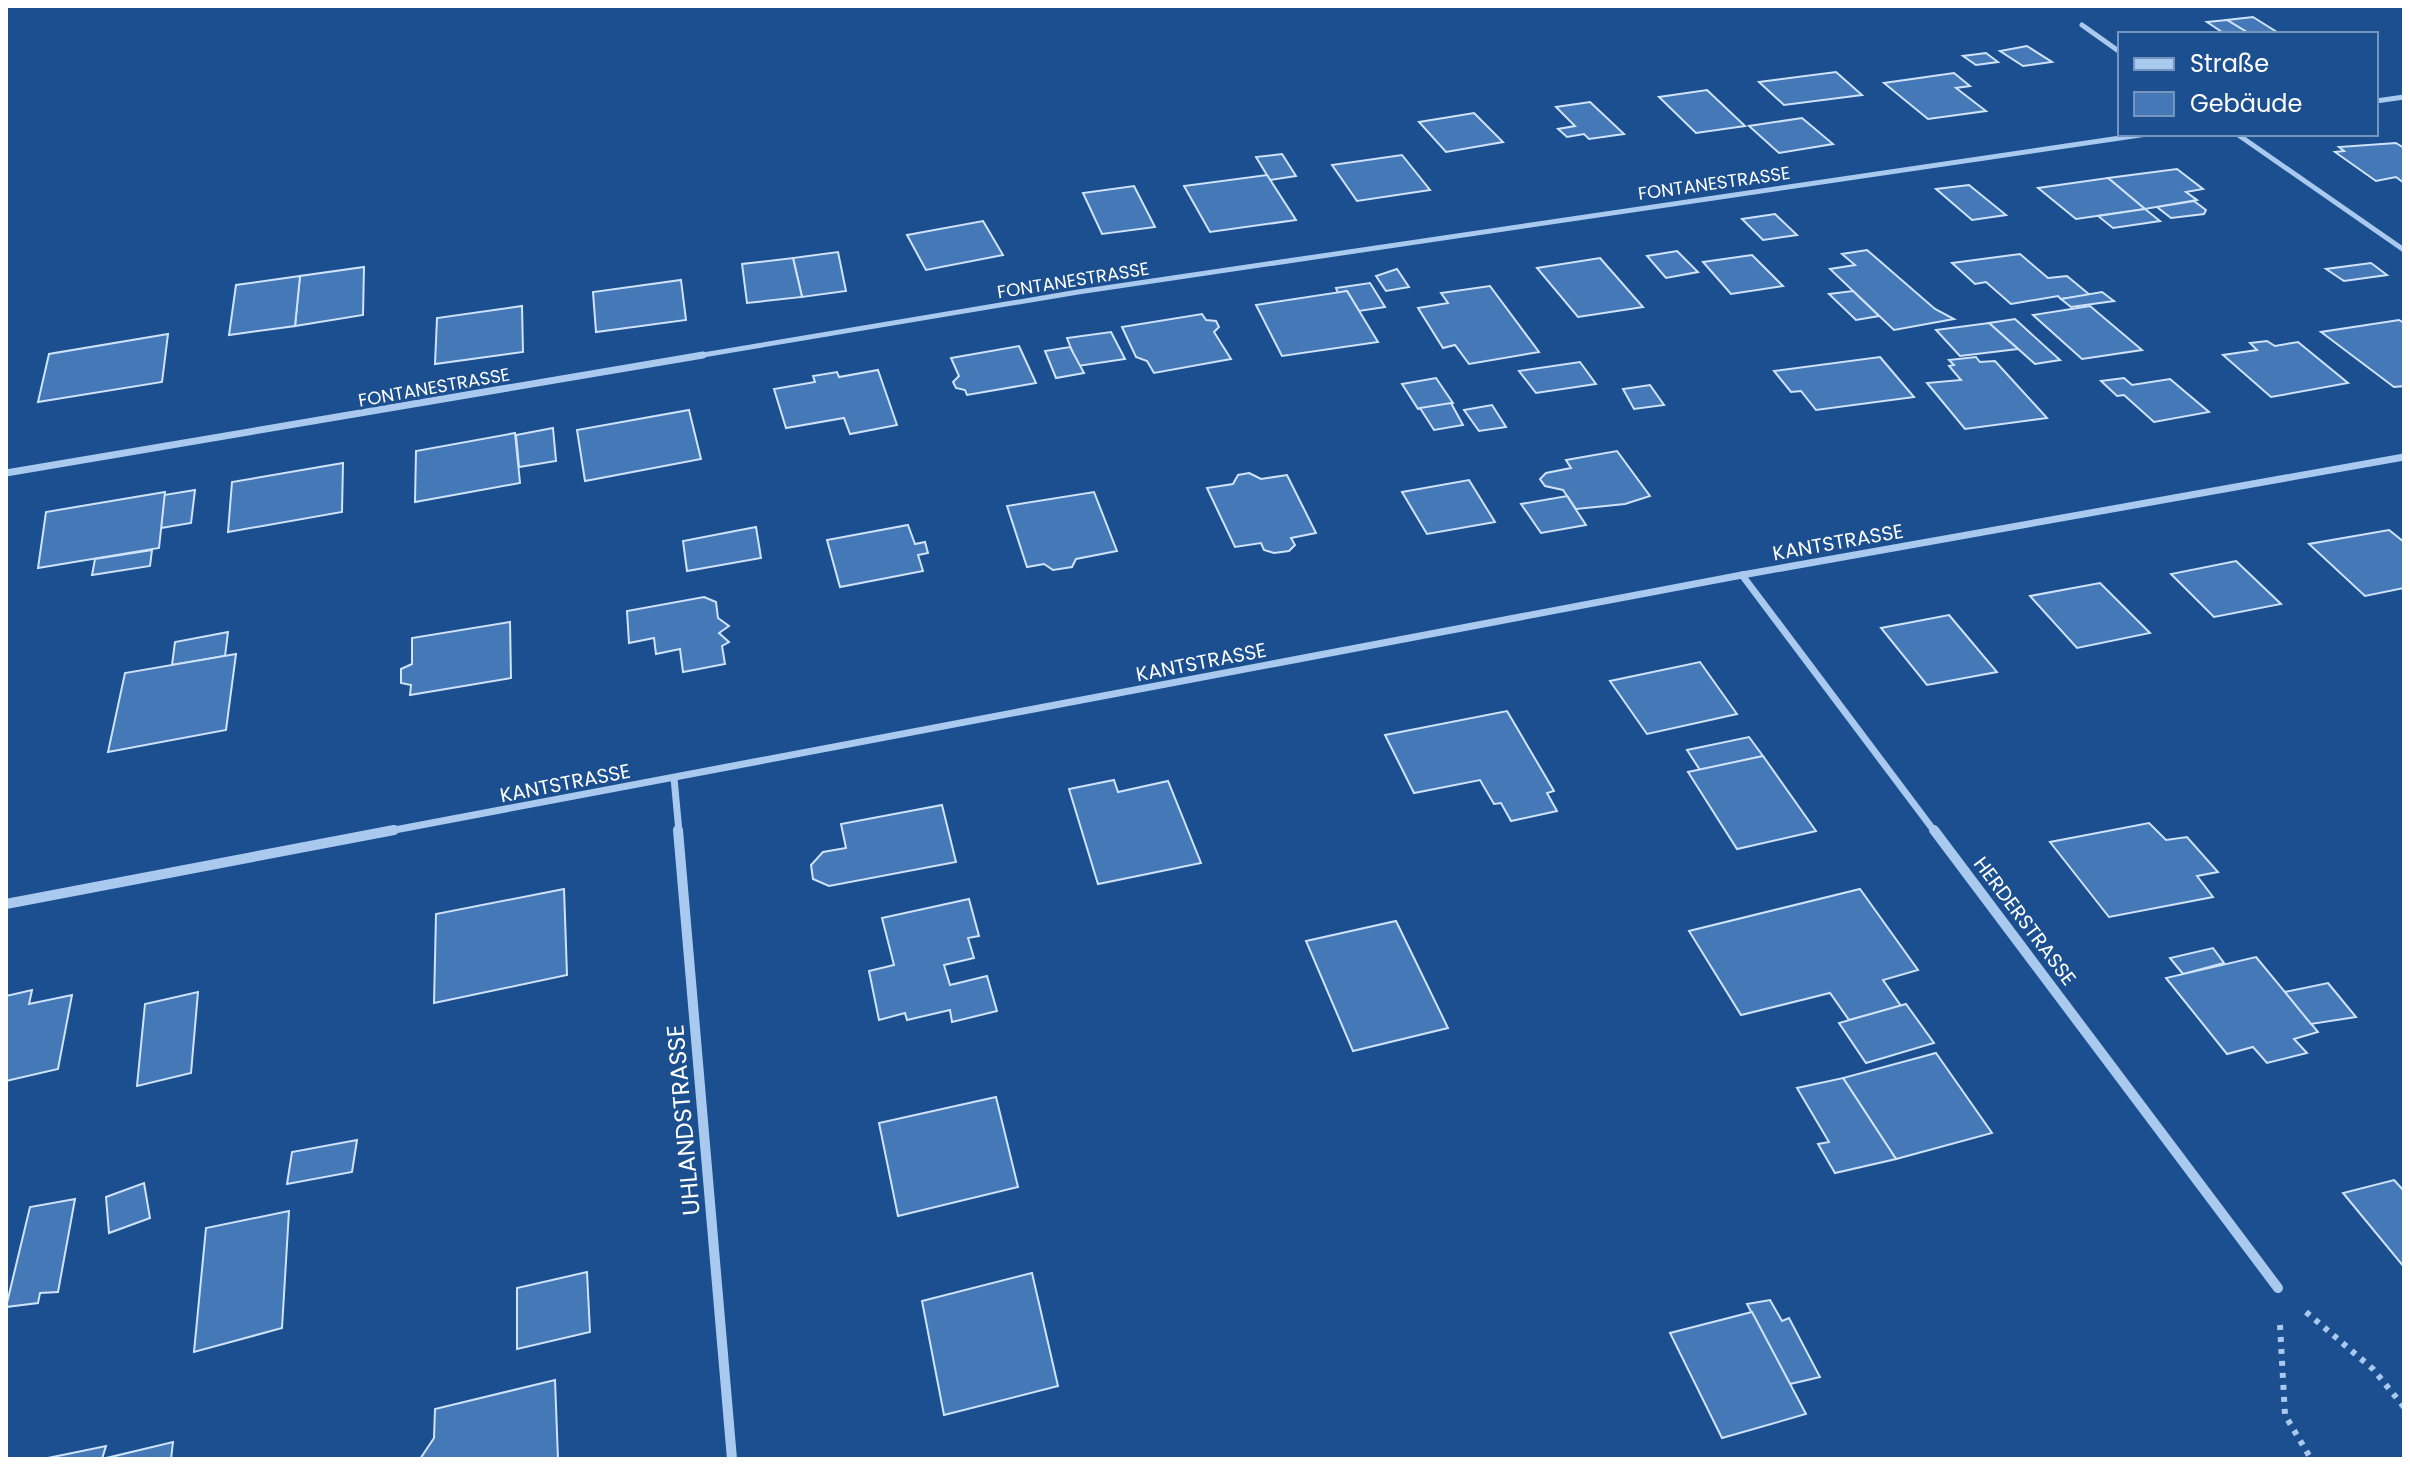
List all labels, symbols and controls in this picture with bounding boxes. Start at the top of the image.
legend [2118,32,2378,136]
text: Straße [2190,47,2269,80]
text: Gebäude [2190,87,2302,120]
street label: FONTANESTRASSE [1636,160,1792,206]
street label: FONTANESTRASSE [995,256,1151,304]
street label: FONTANESTRASSE [356,361,512,413]
street label: KANTSTRASSE [1770,517,1906,567]
street label: KANTSTRASSE [1133,636,1269,688]
street label: KANTSTRASSE [497,757,633,809]
street label: HERDERSTRASSE [1967,851,2083,991]
street label: UHLANDSTRASSE [658,1023,708,1217]

